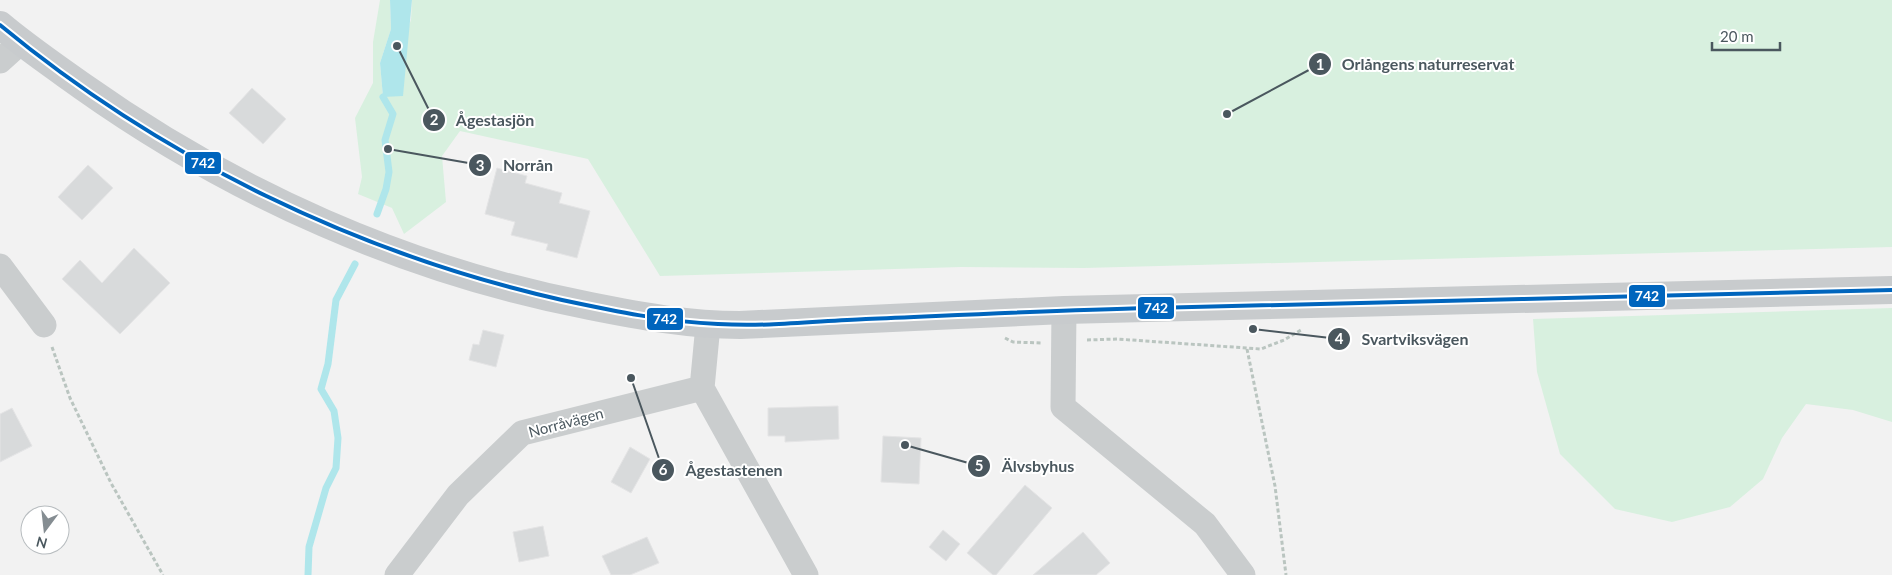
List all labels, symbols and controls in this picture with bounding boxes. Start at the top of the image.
scale bar [1712,20,1780,52]
text: 20 m [1720,27,1754,45]
callout: Orlångens naturreservat [1307,49,1525,80]
text: Orlångens naturreservat [1342,54,1514,73]
text: 1 [1316,55,1324,73]
callout: Ågestasjön [421,104,545,135]
text: 2 [430,110,439,128]
text: Ågestasjön [455,110,534,129]
callout: Norrån [468,150,563,181]
line badge: 742 [184,151,222,175]
text: 742 [191,154,215,171]
text: Norrån [503,155,553,174]
text: 3 [476,156,484,174]
line badge: 742 [1628,284,1666,308]
text: 742 [1635,287,1659,304]
line badge: 742 [1137,296,1175,320]
text: 742 [1144,299,1168,316]
line badge: 742 [646,307,684,331]
text: 742 [653,310,677,327]
callout: Svartviksvägen [1327,324,1479,355]
text: 4 [1335,329,1344,347]
text: Svartviksvägen [1362,329,1468,348]
street label: Norråvägen [526,403,605,441]
callout: Älvsbyhus [967,451,1085,482]
callout: Ågestastenen [651,455,793,486]
text: 5 [975,456,983,474]
text: Älvsbyhus [1001,456,1074,475]
text: 6 [659,460,668,478]
text: Ågestastenen [684,460,783,479]
north arrow [20,505,70,555]
text: N [34,533,49,553]

